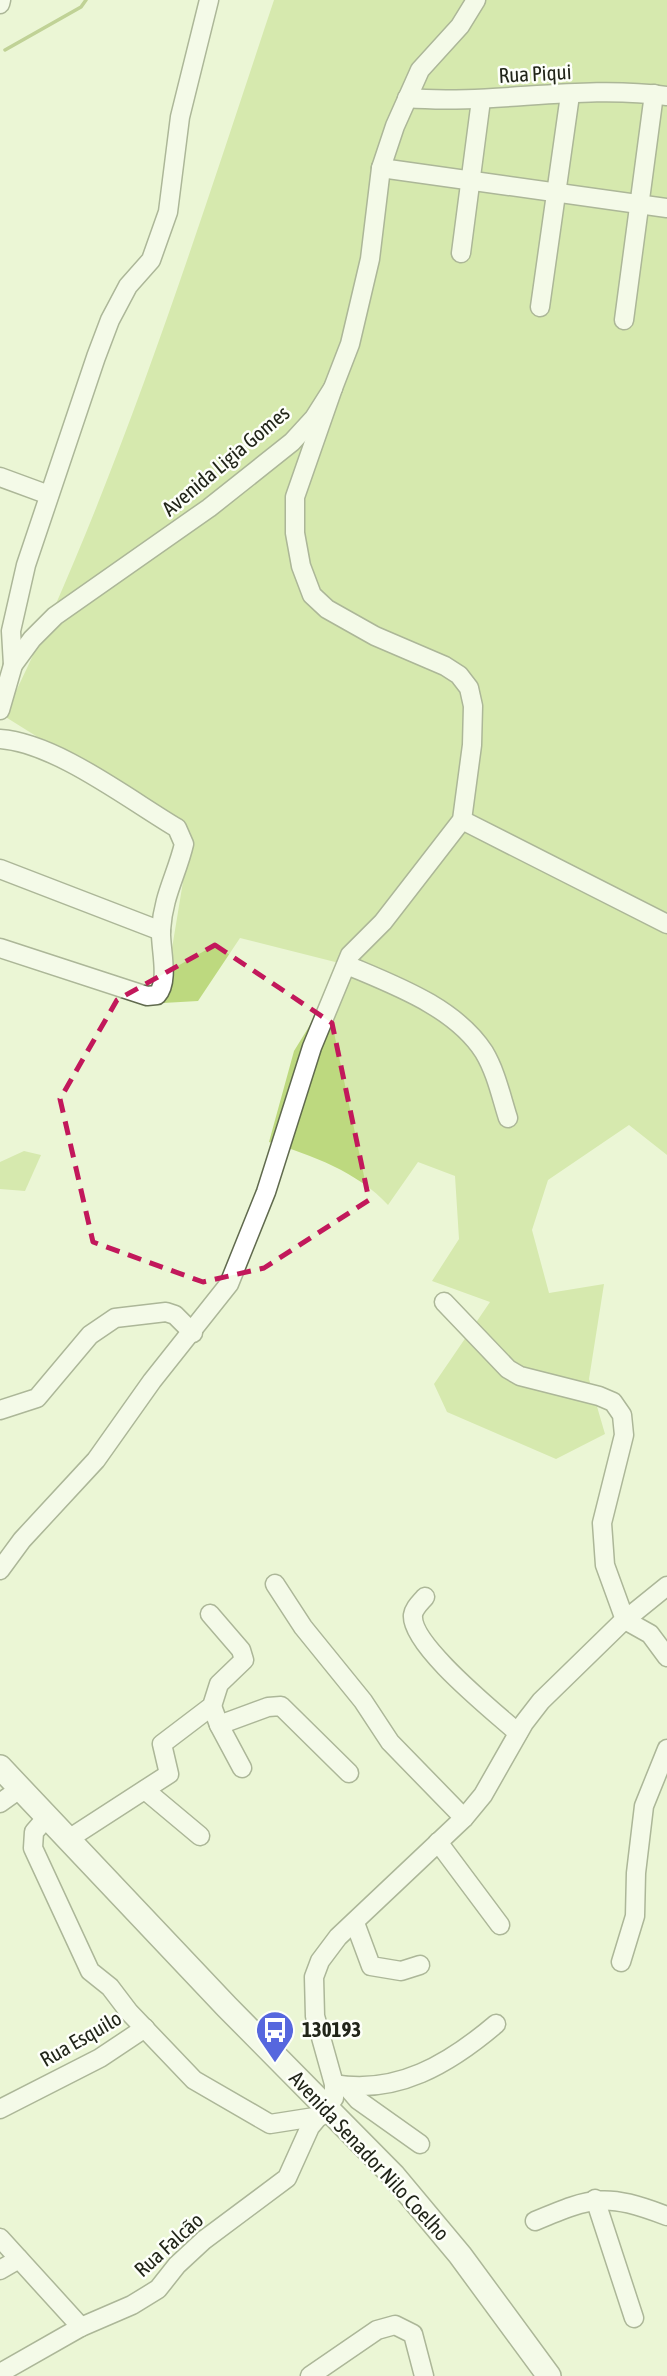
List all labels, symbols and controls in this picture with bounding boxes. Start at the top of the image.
street label: Rua Piqui [498,59,572,87]
street label: Avenida Ligia Gomes [157,400,294,520]
street label: Rua Esquilo [36,2005,125,2071]
bus stop icon: 130193 [254,2009,296,2064]
place label: 130193 [302,2017,361,2041]
street label: Avenida Senador Nilo Coelho [285,2066,455,2245]
street label: Rua Falcão [129,2207,208,2281]

